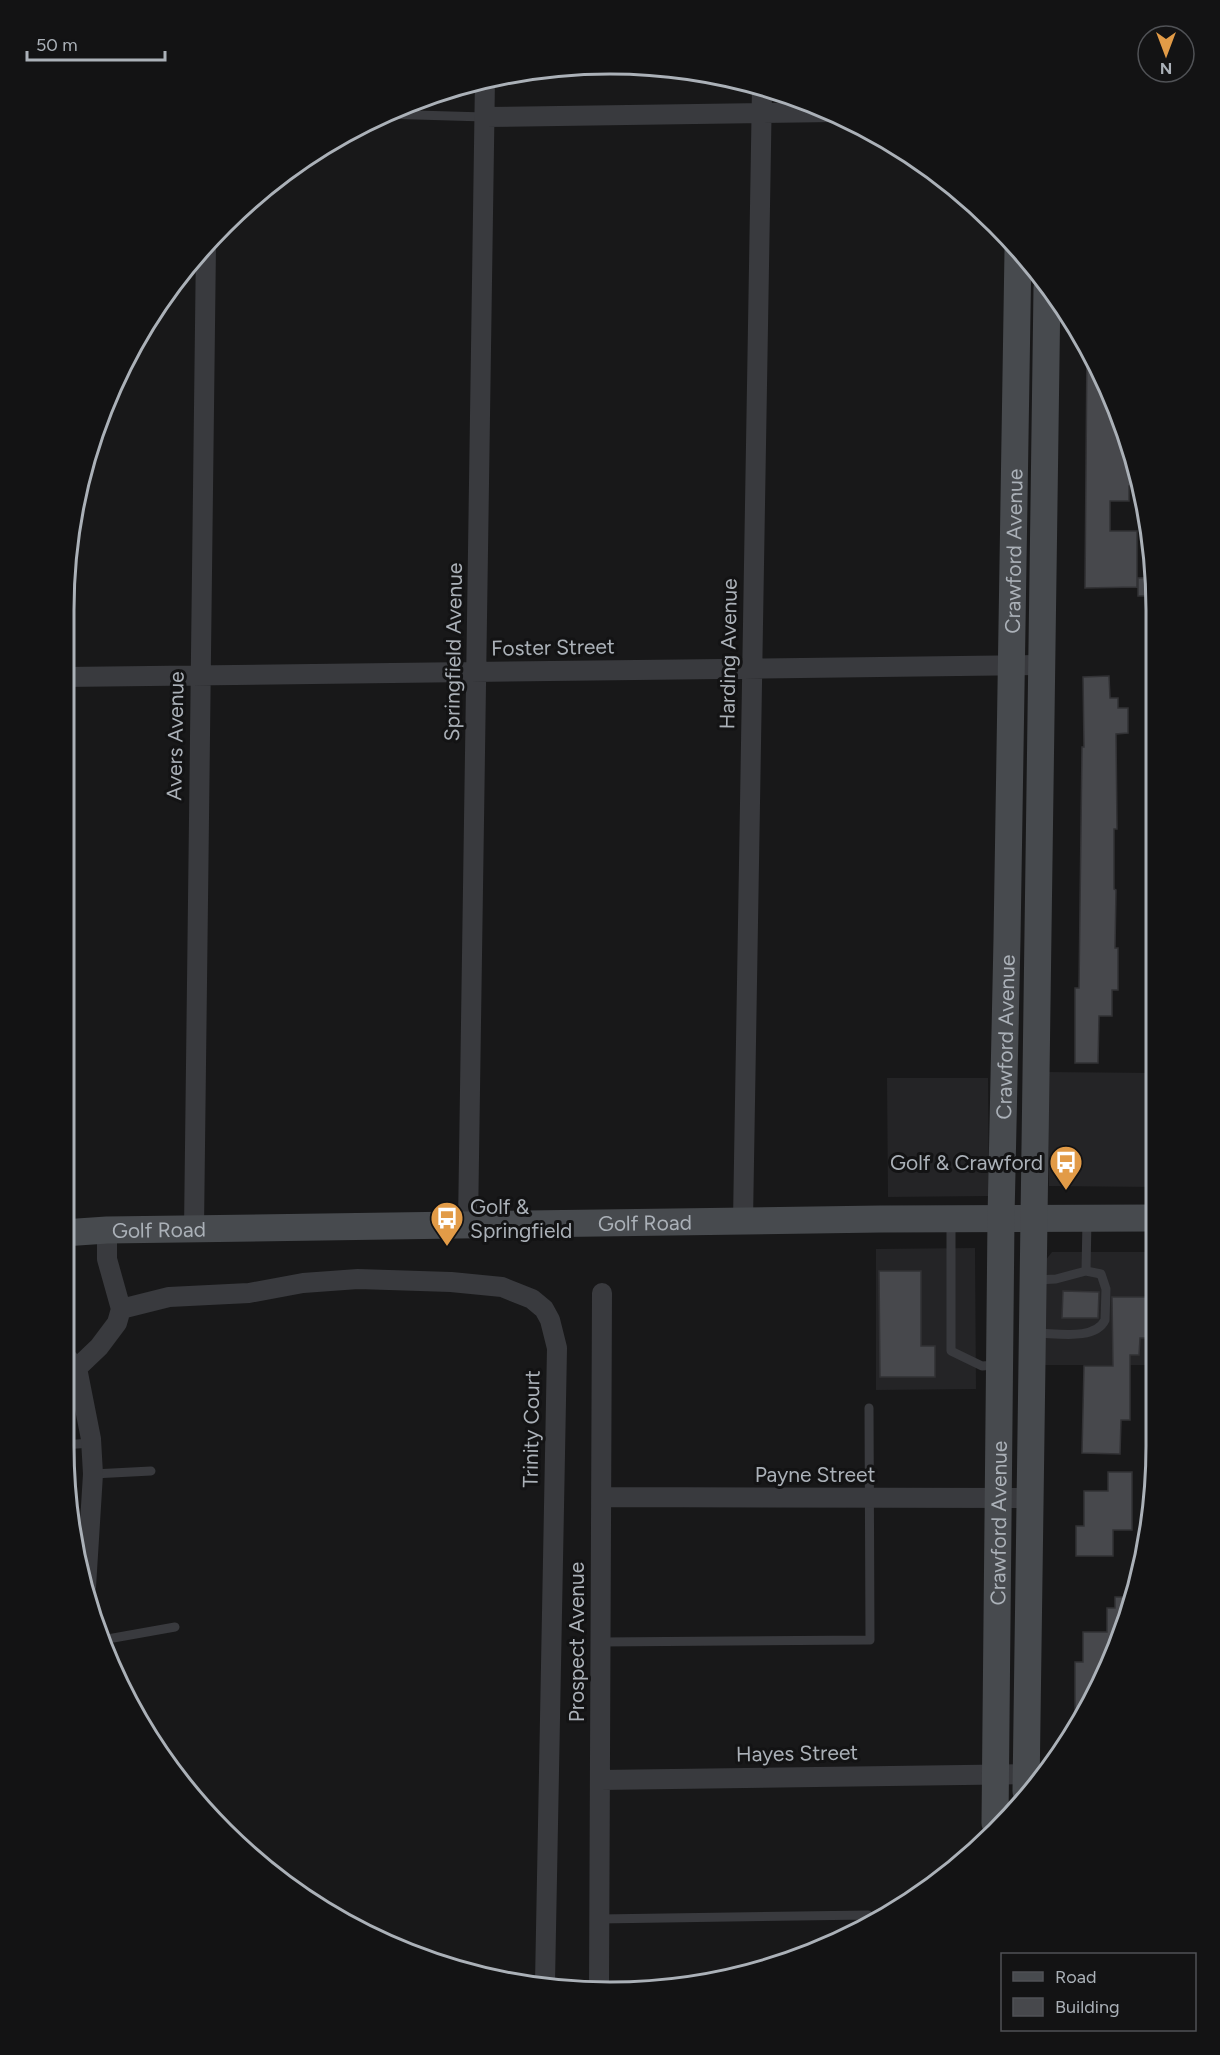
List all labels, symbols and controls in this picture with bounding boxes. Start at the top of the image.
scale bar [27,24,165,62]
north arrow [1136,24,1196,84]
text: 50 m [36,34,78,56]
text: N [1160,59,1172,78]
street label: Crawford Avenue [999,469,1027,634]
street label: Springfield Avenue [439,563,467,741]
street label: Harding Avenue [714,578,742,730]
street label: Foster Street [491,633,615,661]
street label: Avers Avenue [161,671,189,801]
street label: Crawford Avenue [991,954,1019,1120]
bus stop icon: Golf & Crawford [1048,1144,1084,1191]
place label: Golf & Crawford [890,1150,1043,1175]
place label: Golf & Springfield [470,1194,572,1243]
bus stop icon: Golf & Springfield [429,1200,465,1247]
street label: Golf Road [598,1209,692,1236]
street label: Golf Road [112,1216,206,1242]
street label: Trinity Court [517,1370,545,1488]
street label: Crawford Avenue [985,1440,1011,1606]
street label: Payne Street [755,1462,875,1487]
street label: Prospect Avenue [564,1562,589,1722]
street label: Hayes Street [736,1739,858,1767]
legend [1001,1953,1196,2031]
text: Road [1055,1966,1096,1988]
text: Building [1055,1996,1120,2018]

